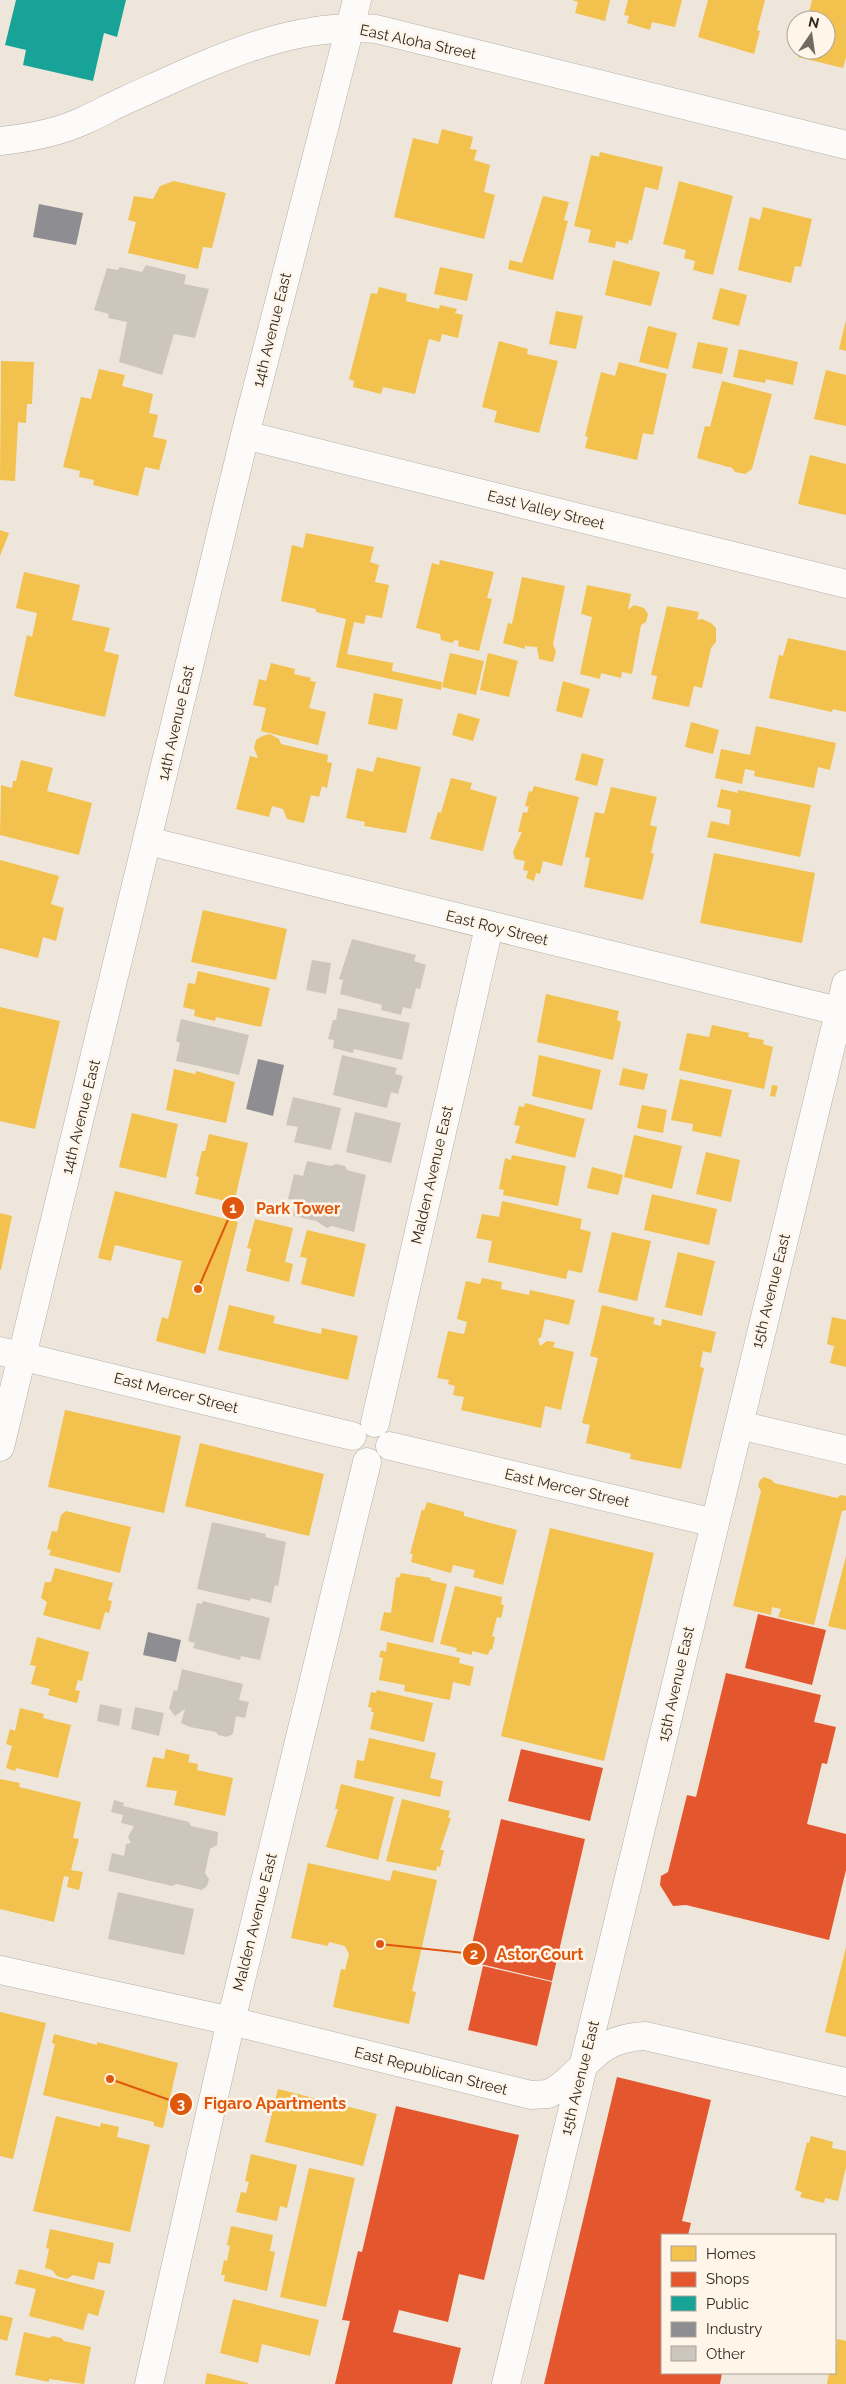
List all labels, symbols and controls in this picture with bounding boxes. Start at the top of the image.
north arrow [786,10,836,60]
text: N [807,13,821,31]
street label: East Aloha Street [358,21,478,63]
street label: 14th Avenue East [249,271,295,389]
street label: East Valley Street [485,487,607,533]
street label: 14th Avenue East [154,664,198,782]
street label: East Roy Street [444,907,550,949]
street label: 14th Avenue East [58,1058,104,1176]
street label: Malden Avenue East [407,1104,457,1246]
callout: Park Tower [220,1193,350,1224]
text: 1 [229,1199,237,1217]
text: Park Tower [256,1199,340,1218]
street label: 15th Avenue East [748,1232,794,1350]
street label: East Mercer Street [112,1369,240,1417]
street label: East Mercer Street [503,1465,631,1511]
street label: 15th Avenue East [654,1625,698,1743]
street label: Malden Avenue East [229,1851,281,1993]
callout: Astor Court [461,1938,593,1969]
text: 2 [470,1945,478,1963]
text: Astor Court [497,1945,583,1964]
street label: 15th Avenue East [557,2019,603,2137]
street label: East Republican Street [353,2043,509,2099]
callout: Figaro Apartments [169,2088,356,2119]
text: Figaro Apartments [204,2094,346,2113]
text: 3 [177,2095,185,2113]
legend [661,2234,836,2374]
text: Homes [706,2245,756,2263]
text: Shops [706,2270,749,2288]
text: Public [706,2295,749,2313]
text: Industry [706,2320,762,2338]
text: Other [706,2345,746,2363]

